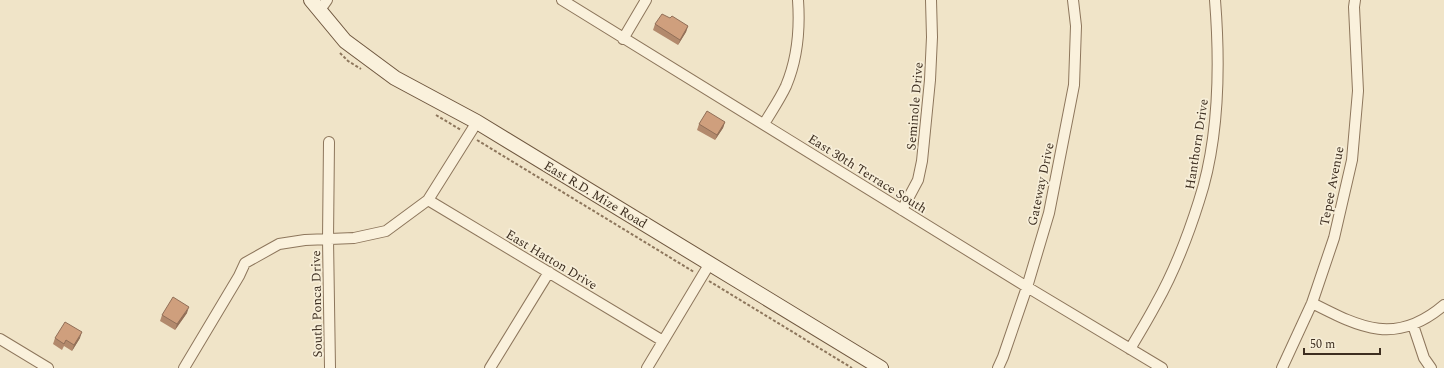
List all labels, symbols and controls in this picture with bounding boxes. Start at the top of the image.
street label: Seminole Drive [901,61,929,151]
street label: Hanthorn Drive [1180,97,1214,191]
street label: East 30th Terrace South [804,129,931,219]
street label: Gateway Drive [1022,141,1060,228]
street label: Tepee Avenue [1314,145,1349,228]
street label: East R.D. Mize Road [540,156,651,234]
street label: East Hatton Drive [502,225,601,295]
street label: South Ponca Drive [306,250,328,358]
scale bar [1304,330,1380,356]
text: 50 m [1310,335,1335,354]

